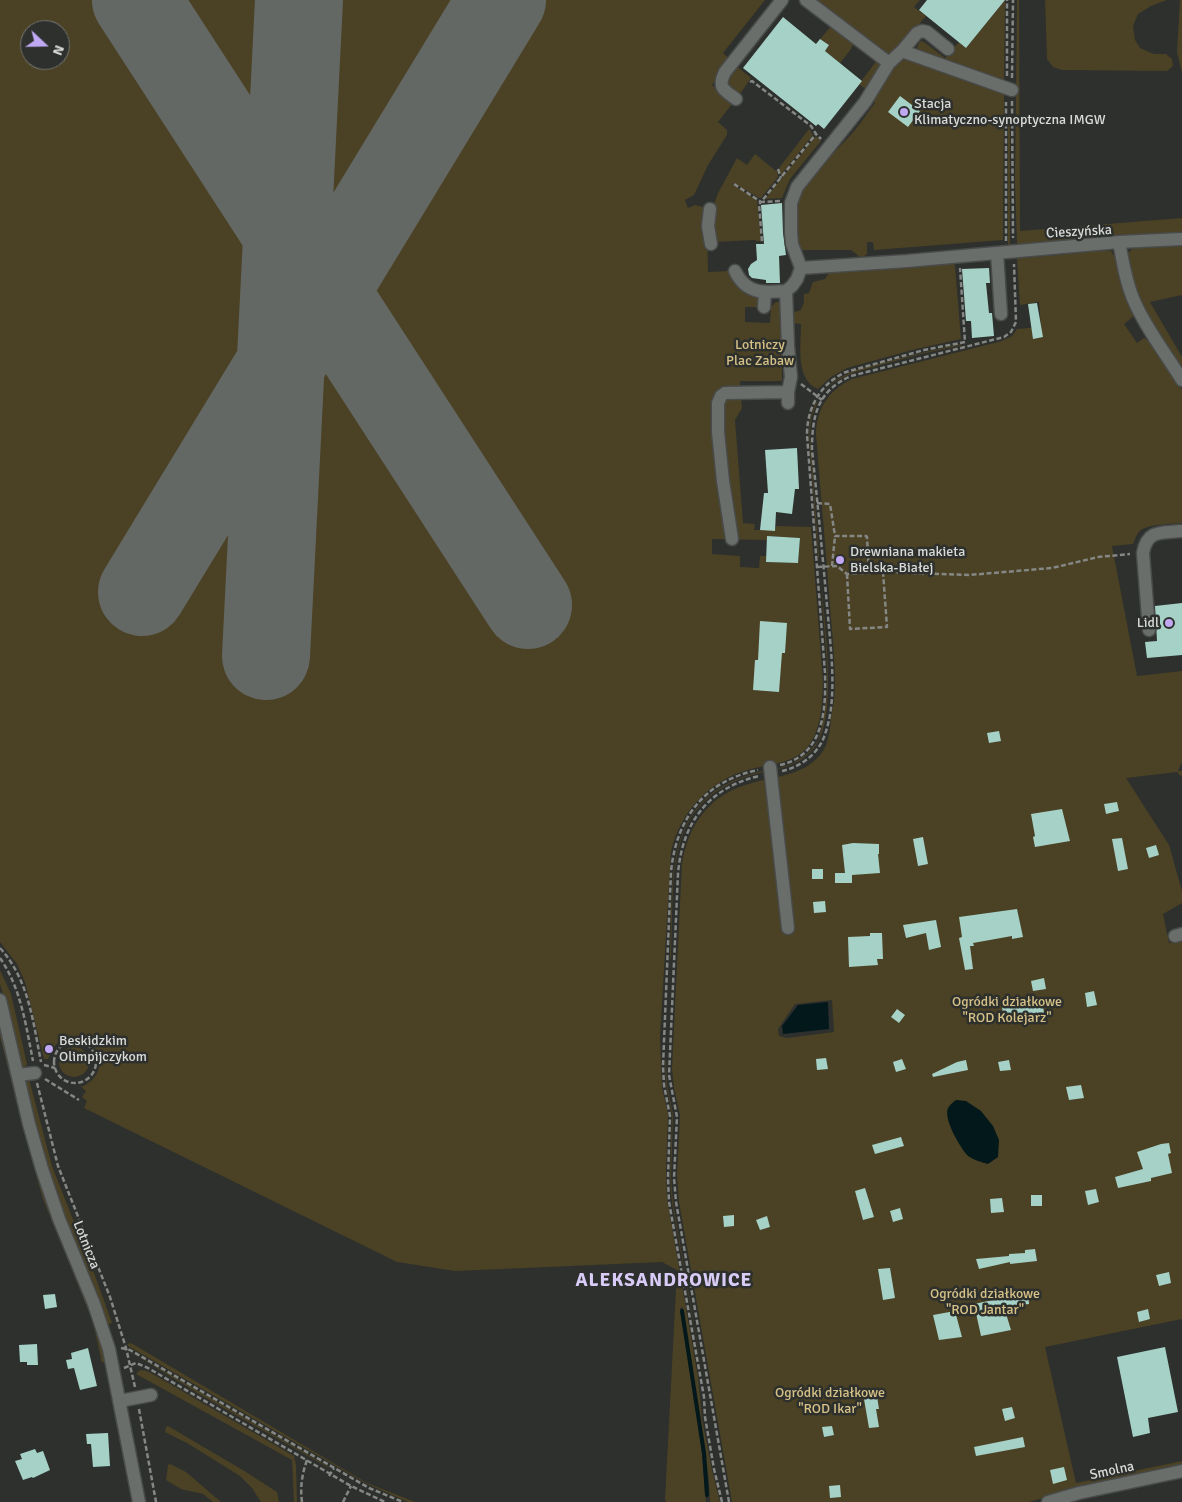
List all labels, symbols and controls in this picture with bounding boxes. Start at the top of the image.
north arrow [20,20,70,70]
text: N [49,43,68,58]
place label: Stacja Klimatyczno-synoptyczna IMGW [914,96,1106,128]
marker: Stacja Klimatyczno-synoptyczna IMGW [898,106,910,118]
street label: Cieszyńska [1046,222,1112,242]
park label: Lotniczy Plac Zabaw [726,337,794,370]
place label: Drewniana makieta Bielska-Białej [850,544,965,576]
marker: Drewniana makieta Bielska-Białej [834,554,846,566]
place label: Lidl [1137,615,1159,631]
marker: Lidl [1163,617,1175,629]
park label: Ogródki działkowe "ROD Kolejarz" [952,994,1062,1026]
place label: Beskidzkim Olimpijczykom [59,1033,147,1066]
marker: Beskidzkim Olimpijczykom [43,1043,55,1055]
street label: Lotnicza [69,1218,103,1272]
district label: ALEKSANDROWICE [574,1270,754,1292]
park label: Ogródki działkowe "ROD Jantar" [930,1286,1040,1318]
park label: Ogródki działkowe "ROD Ikar" [775,1385,885,1418]
street label: Smolna [1088,1458,1136,1484]

